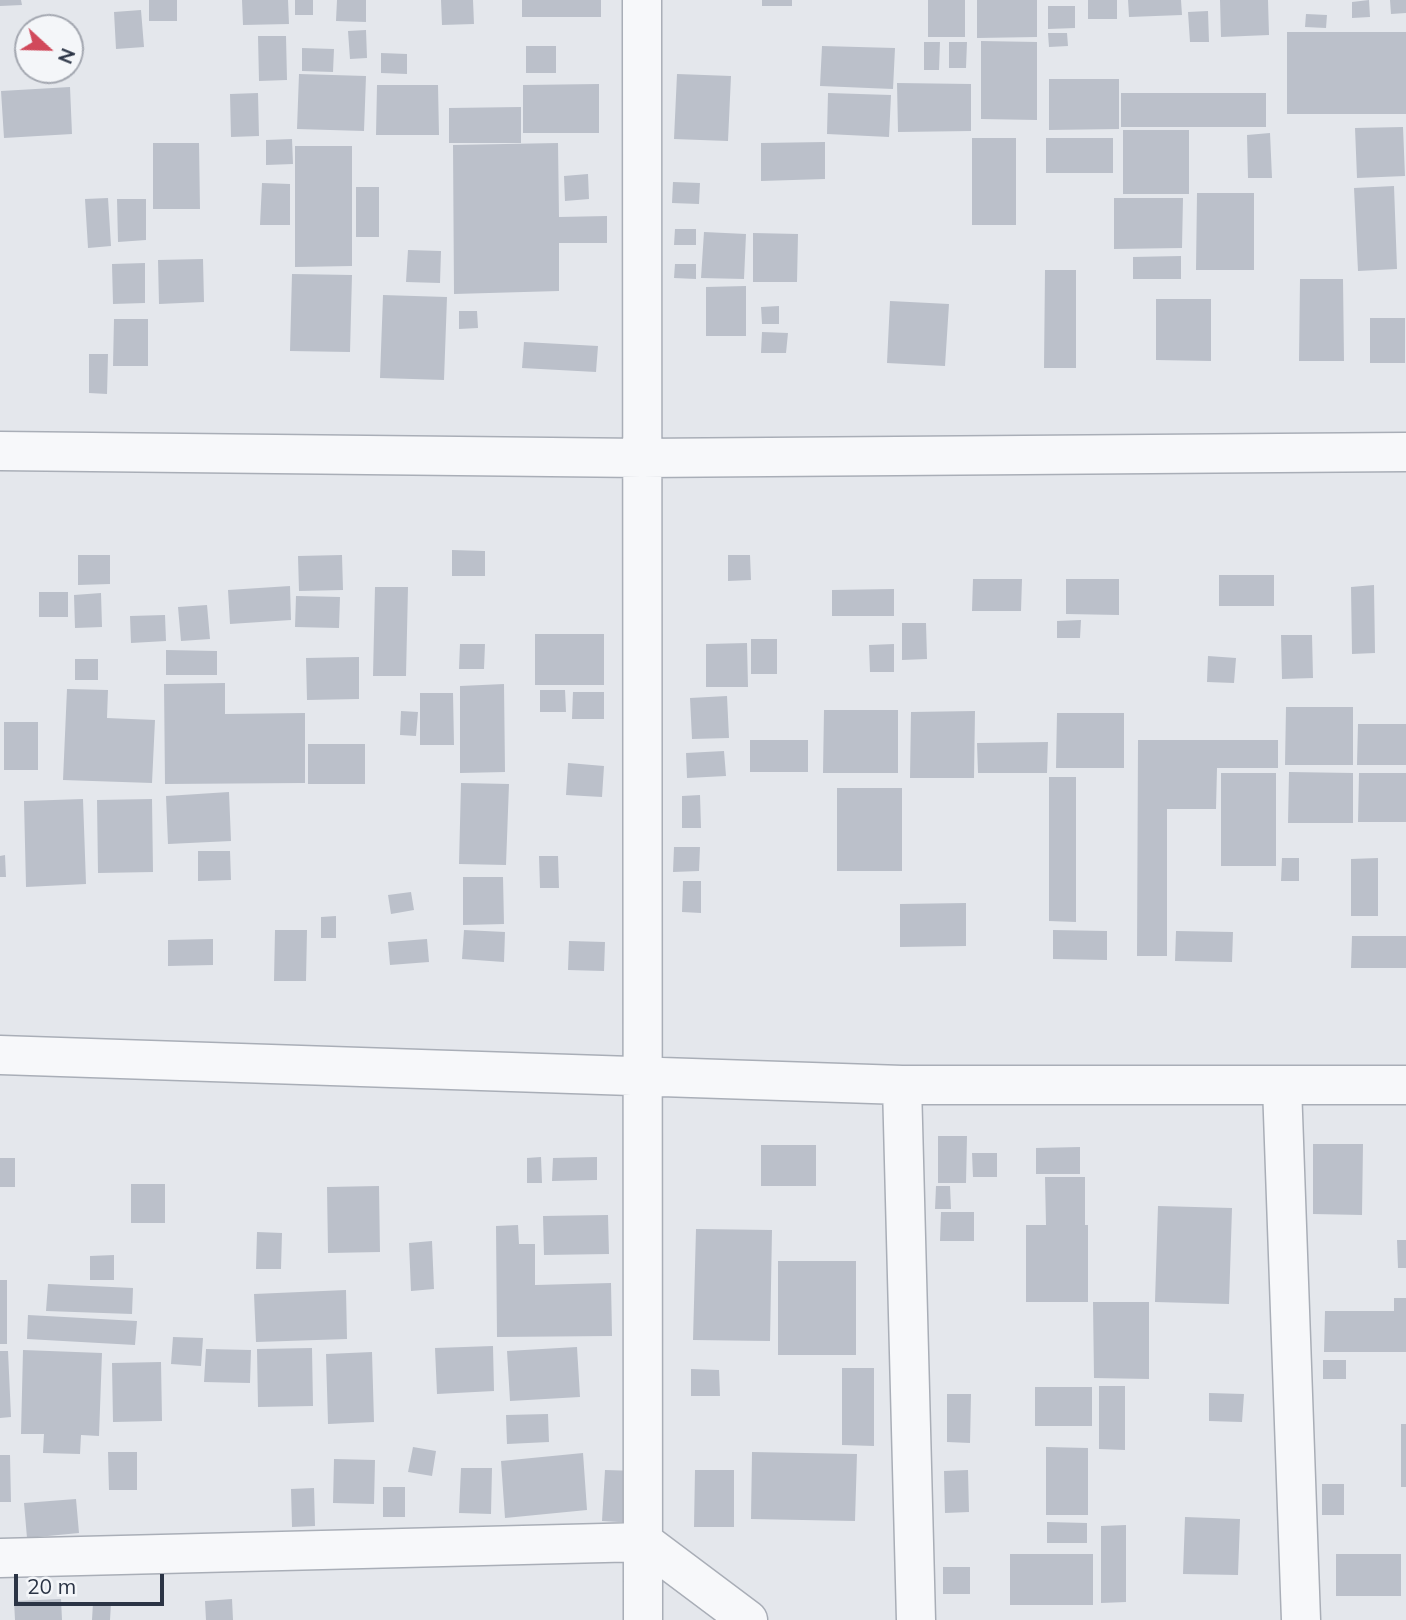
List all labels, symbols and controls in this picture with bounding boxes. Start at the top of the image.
north arrow [14,14,84,84]
text: N [53,45,80,67]
scale bar [18,1560,168,1604]
text: 20 m [27,1573,76,1599]

